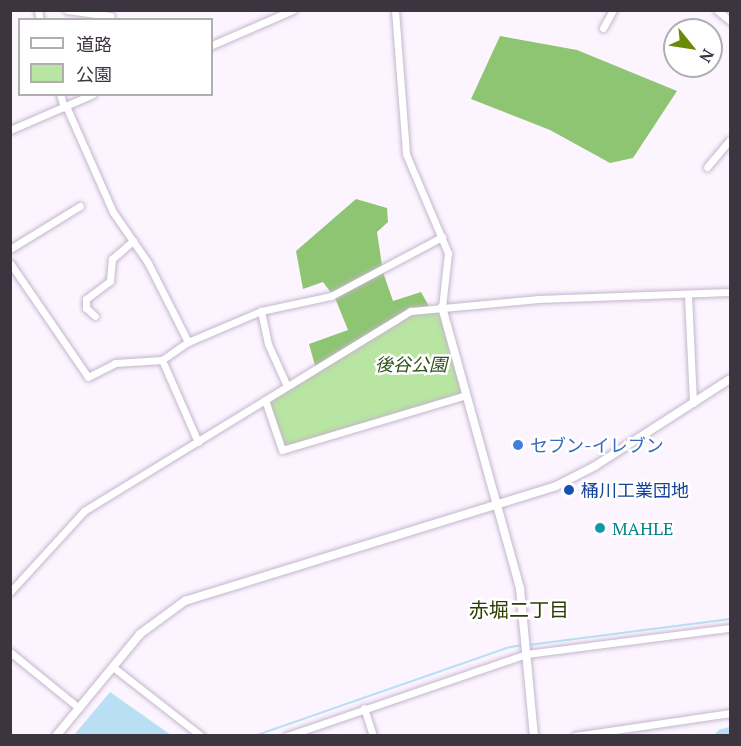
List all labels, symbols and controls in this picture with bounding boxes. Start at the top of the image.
legend [18,18,213,96]
north arrow [663,18,723,78]
text: 道路 [76,32,112,56]
text: N [694,45,719,67]
text: 公園 [76,62,112,86]
park label: 後谷公園 [375,353,447,375]
place label: セブン-イレブン [530,434,664,456]
marker: セブン-イレブン [511,438,525,452]
place label: 桶川工業団地 [581,479,689,501]
marker: 桶川工業団地 [562,483,576,497]
place label: MAHLE [612,517,673,539]
marker: MAHLE [593,521,607,535]
district label: 赤堀二丁目 [469,597,569,621]

